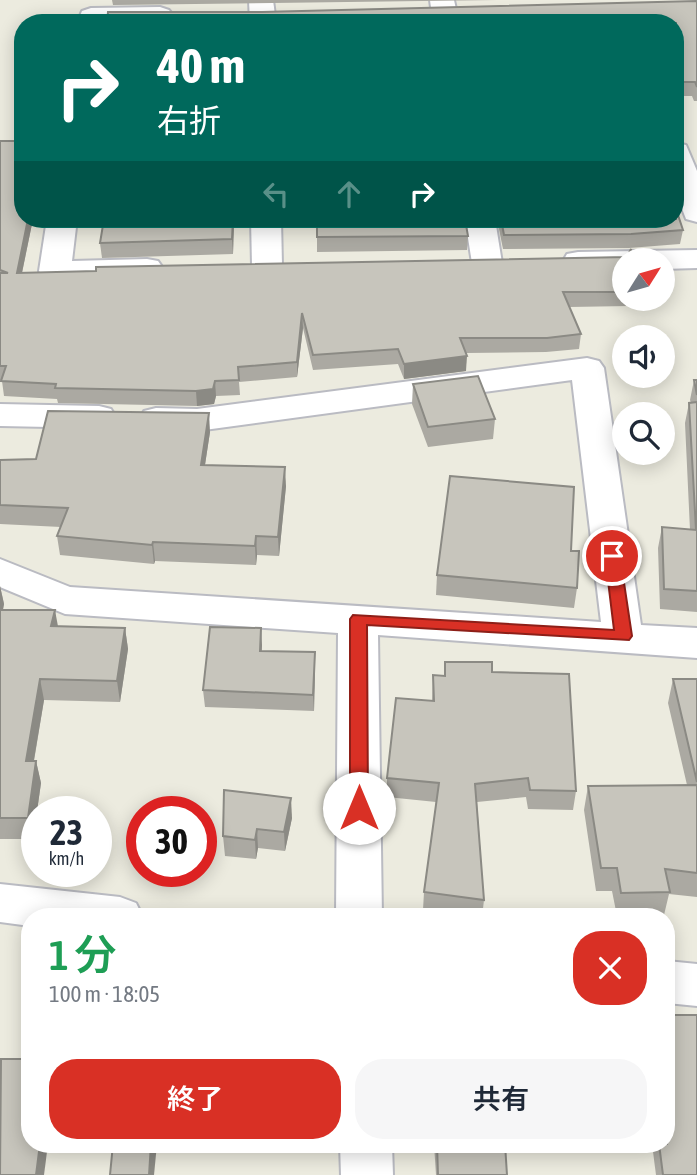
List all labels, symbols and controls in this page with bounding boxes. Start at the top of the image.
text: 40 m [157,37,245,93]
icon: right [42,42,133,133]
text: 右折 [157,102,221,139]
icon: left [257,175,295,213]
icon: ahead [330,175,368,213]
icon: right [403,175,441,213]
north arrow [612,248,676,312]
map controls [612,248,675,465]
button: sound [612,325,675,388]
button: search [612,402,675,465]
pin [582,526,642,586]
icon: arrive [593,537,631,575]
position arrow [322,771,396,845]
speed limit sign: 30 [126,796,217,887]
text: 23 [50,812,83,852]
text: km/h [49,848,84,869]
text: 1 分 [49,931,117,979]
button: close [573,931,647,1005]
text: 100 m · 18:05 [49,981,160,1007]
button: 終了 [49,1059,341,1139]
button: 共有 [355,1059,647,1139]

